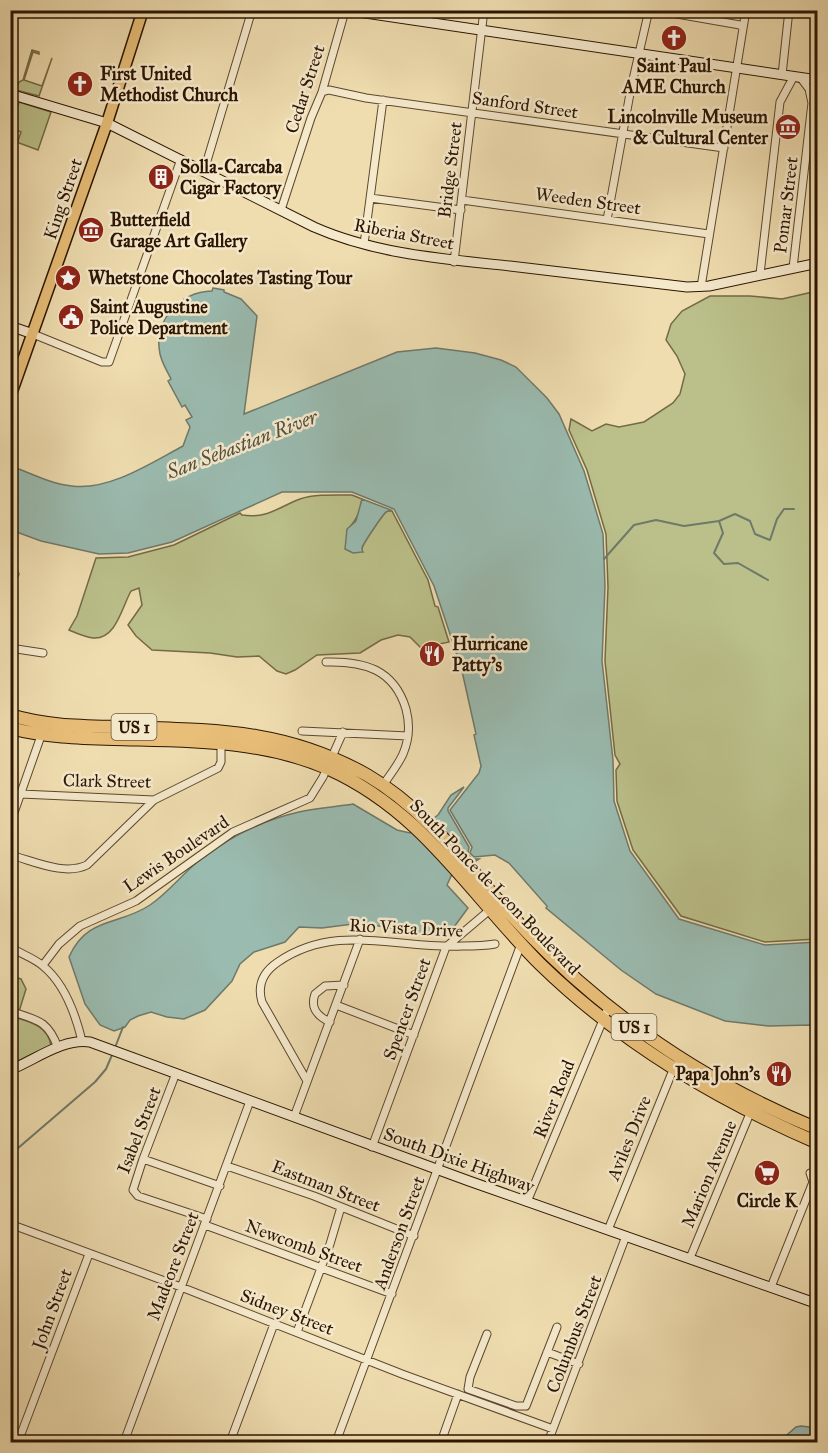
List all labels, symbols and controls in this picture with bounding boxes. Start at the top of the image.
church icon: Saint Paul AME Church [659,23,689,53]
street label: Cedar Street [280,41,330,136]
place label: Saint Paul AME Church [621,55,727,98]
place label: First United Methodist Church [100,63,239,106]
church icon: First United Methodist Church [65,69,95,99]
street label: Sanford Street [470,87,580,123]
place label: Lincolnville Museum & Cultural Center [608,106,769,149]
museum icon: Lincolnville Museum & Cultural Center [773,112,803,142]
street label: Bridge Street [433,120,468,220]
street label: King Street [39,155,88,243]
street label: Pomar Street [769,155,803,255]
place label: Solla-Carcaba Cigar Factory [180,156,283,200]
building icon: Solla-Carcaba Cigar Factory [146,162,176,192]
street label: Weeden Street [534,183,643,219]
place label: Butterfield Garage Art Gallery [110,209,249,253]
street label: Riberia Street [352,214,457,255]
museum icon: Butterfield Garage Art Gallery [76,215,106,245]
place icon: Whetstone Chocolates Tasting Tour [53,263,83,293]
place label: Whetstone Chocolates Tasting Tour [88,267,354,290]
place label: Saint Augustine Police Department [90,296,228,340]
public building icon: Saint Augustine Police Department [56,302,86,332]
water label: San Sebastian River [162,404,322,484]
place label: Hurricane Patty's [452,633,528,677]
restaurant icon: Hurricane Patty's [417,639,447,669]
road number: US 1 [112,714,156,740]
street label: Clark Street [63,769,152,793]
street label: South Ponce de Leon Boulevard [405,794,585,980]
street label: Lewis Boulevard [119,811,233,897]
street label: Rio Vista Drive [348,914,464,942]
street label: Spencer Street [378,954,436,1063]
road number: US 1 [612,1014,656,1040]
street label: River Road [528,1057,580,1141]
restaurant icon: Papa John's [764,1059,794,1089]
place label: Papa John's [675,1063,760,1086]
street label: Isabel Street [112,1083,166,1177]
street label: Aviles Drive [602,1092,656,1185]
street label: Marion Avenue [676,1117,742,1231]
street label: South Dixie Highway [380,1122,538,1199]
street label: Eastman Street [269,1155,384,1217]
supermarket icon: Circle K [752,1158,782,1188]
street label: Anderson Street [368,1173,430,1294]
place label: Circle K [737,1190,798,1212]
street label: Madeore Street [142,1208,204,1323]
street label: Newcomb Street [242,1215,366,1278]
street label: John Street [27,1265,78,1355]
street label: Columbus Street [541,1271,607,1396]
street label: Sidney Street [237,1284,337,1340]

